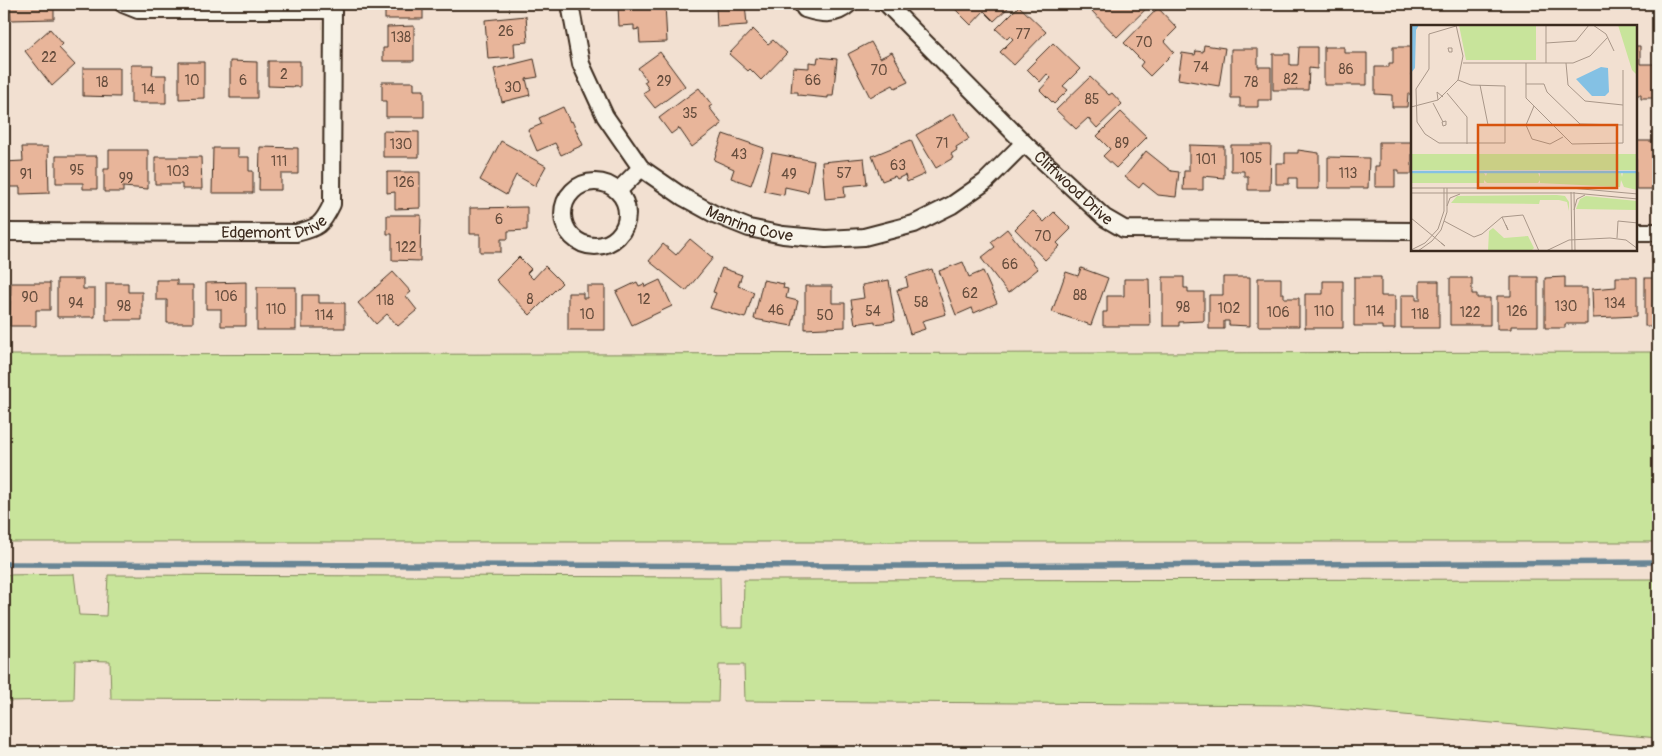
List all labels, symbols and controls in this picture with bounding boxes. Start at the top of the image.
house number: 26 [498,23,514,40]
inset map [1411,25,1637,251]
house number: 77 [1016,26,1031,43]
house number: 138 [391,29,411,46]
house number: 70 [1136,34,1152,51]
house number: 22 [41,49,57,66]
house number: 74 [1193,59,1209,76]
house number: 86 [1338,61,1354,78]
house number: 70 [871,62,887,79]
house number: 2 [280,66,288,83]
house number: 82 [1284,71,1299,88]
house number: 10 [184,72,200,89]
house number: 6 [239,72,247,89]
house number: 66 [805,72,821,89]
house number: 29 [656,73,672,90]
house number: 18 [96,74,108,91]
house number: 78 [1244,74,1258,91]
house number: 30 [504,79,522,96]
house number: 14 [141,81,155,98]
house number: 85 [1085,91,1099,108]
house number: 35 [682,105,698,122]
house number: 71 [936,135,948,152]
house number: 89 [1115,135,1129,152]
house number: 130 [390,136,412,153]
house number: 43 [731,146,747,163]
street label: Cliffwood Drive [1029,147,1116,230]
house number: 105 [1240,150,1262,167]
house number: 101 [1196,151,1216,168]
house number: 111 [271,153,287,170]
house number: 63 [890,157,906,174]
house number: 95 [70,162,84,179]
house number: 103 [167,163,190,180]
house number: 57 [837,165,852,182]
house number: 113 [1339,165,1358,182]
house number: 91 [20,166,32,183]
house number: 49 [781,166,797,183]
house number: 99 [119,170,133,187]
house number: 126 [393,174,415,191]
street label: Manring Cove [702,201,794,246]
house number: 6 [495,211,503,228]
street label: Edgemont Drive [221,212,332,243]
house number: 70 [1035,228,1051,245]
house number: 122 [395,239,417,256]
house number: 66 [1002,256,1018,273]
house number: 62 [962,285,978,302]
house number: 88 [1073,287,1087,304]
house number: 106 [214,288,238,305]
house number: 90 [22,289,38,306]
house number: 8 [526,291,534,308]
house number: 12 [637,291,651,308]
house number: 118 [376,292,394,309]
house number: 58 [914,294,928,311]
house number: 94 [68,295,84,312]
house number: 134 [1604,295,1626,312]
house number: 98 [117,298,131,315]
house number: 130 [1555,298,1577,315]
house number: 98 [1176,299,1190,316]
house number: 102 [1218,300,1241,317]
house number: 110 [266,301,286,318]
house number: 46 [768,302,784,319]
house number: 54 [865,303,881,320]
house number: 110 [1314,303,1334,320]
house number: 114 [1365,303,1385,320]
house number: 126 [1506,303,1528,320]
house number: 106 [1266,304,1290,321]
house number: 122 [1459,304,1481,321]
house number: 10 [579,306,595,323]
house number: 118 [1411,306,1429,323]
house number: 114 [314,307,334,324]
house number: 50 [816,307,834,324]

